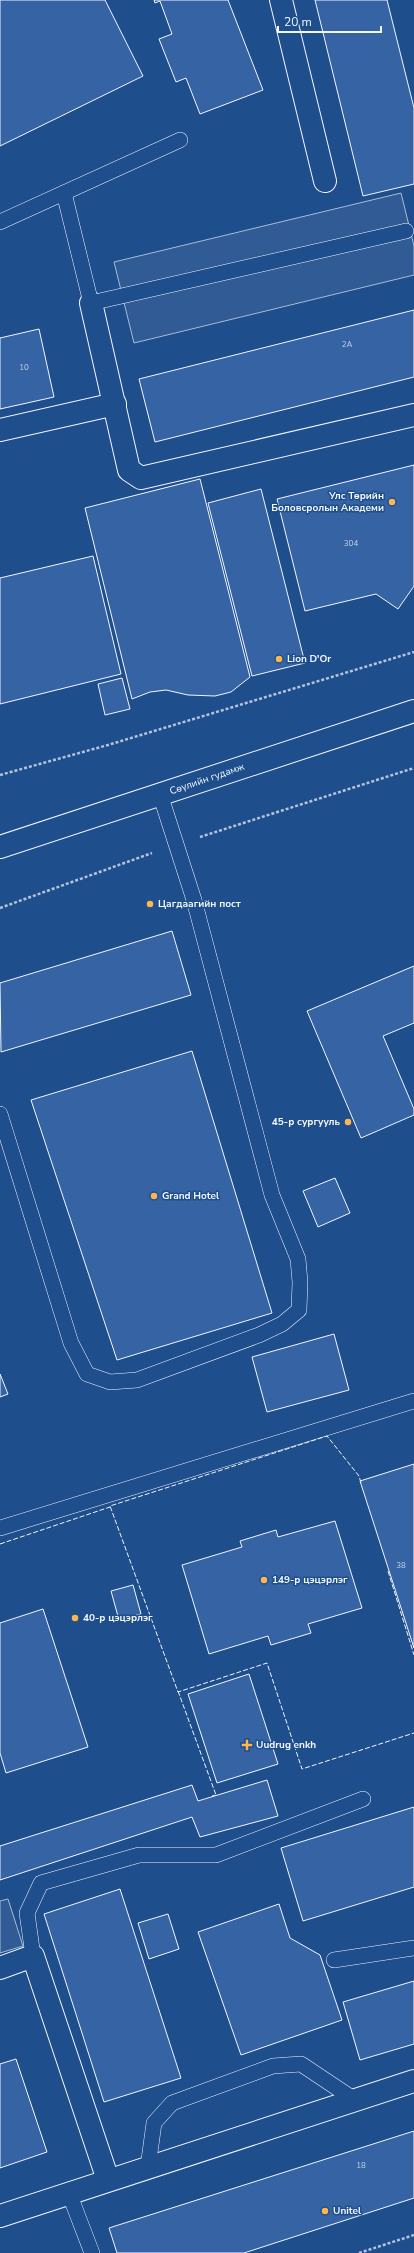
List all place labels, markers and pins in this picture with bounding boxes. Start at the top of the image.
place label: Улс Төрийн Боловсролын Академи [271,489,384,515]
marker: Улс Төрийн Боловсролын Академи [387,497,397,507]
place label: Lion D'Or [287,652,331,666]
marker: Lion D'Or [274,654,284,664]
place label: Цагдаагийн пост [158,897,241,911]
marker: Цагдаагийн пост [145,899,155,909]
place label: 45-р сургууль [272,1115,340,1129]
marker: 45-р сургууль [343,1117,353,1127]
place label: Grand Hotel [162,1189,220,1203]
marker: Grand Hotel [149,1191,159,1201]
place label: 149-р цэцэрлэг [272,1573,348,1587]
marker: 149-р цэцэрлэг [259,1575,269,1585]
place label: 40-р цэцэрлэг [83,1611,153,1625]
marker: 40-р цэцэрлэг [70,1613,80,1623]
place label: Uudrug enkh [256,1738,316,1752]
marker: Uudrug enkh [241,1739,253,1751]
place label: Unitel [333,2204,362,2218]
marker: Unitel [320,2206,330,2216]

